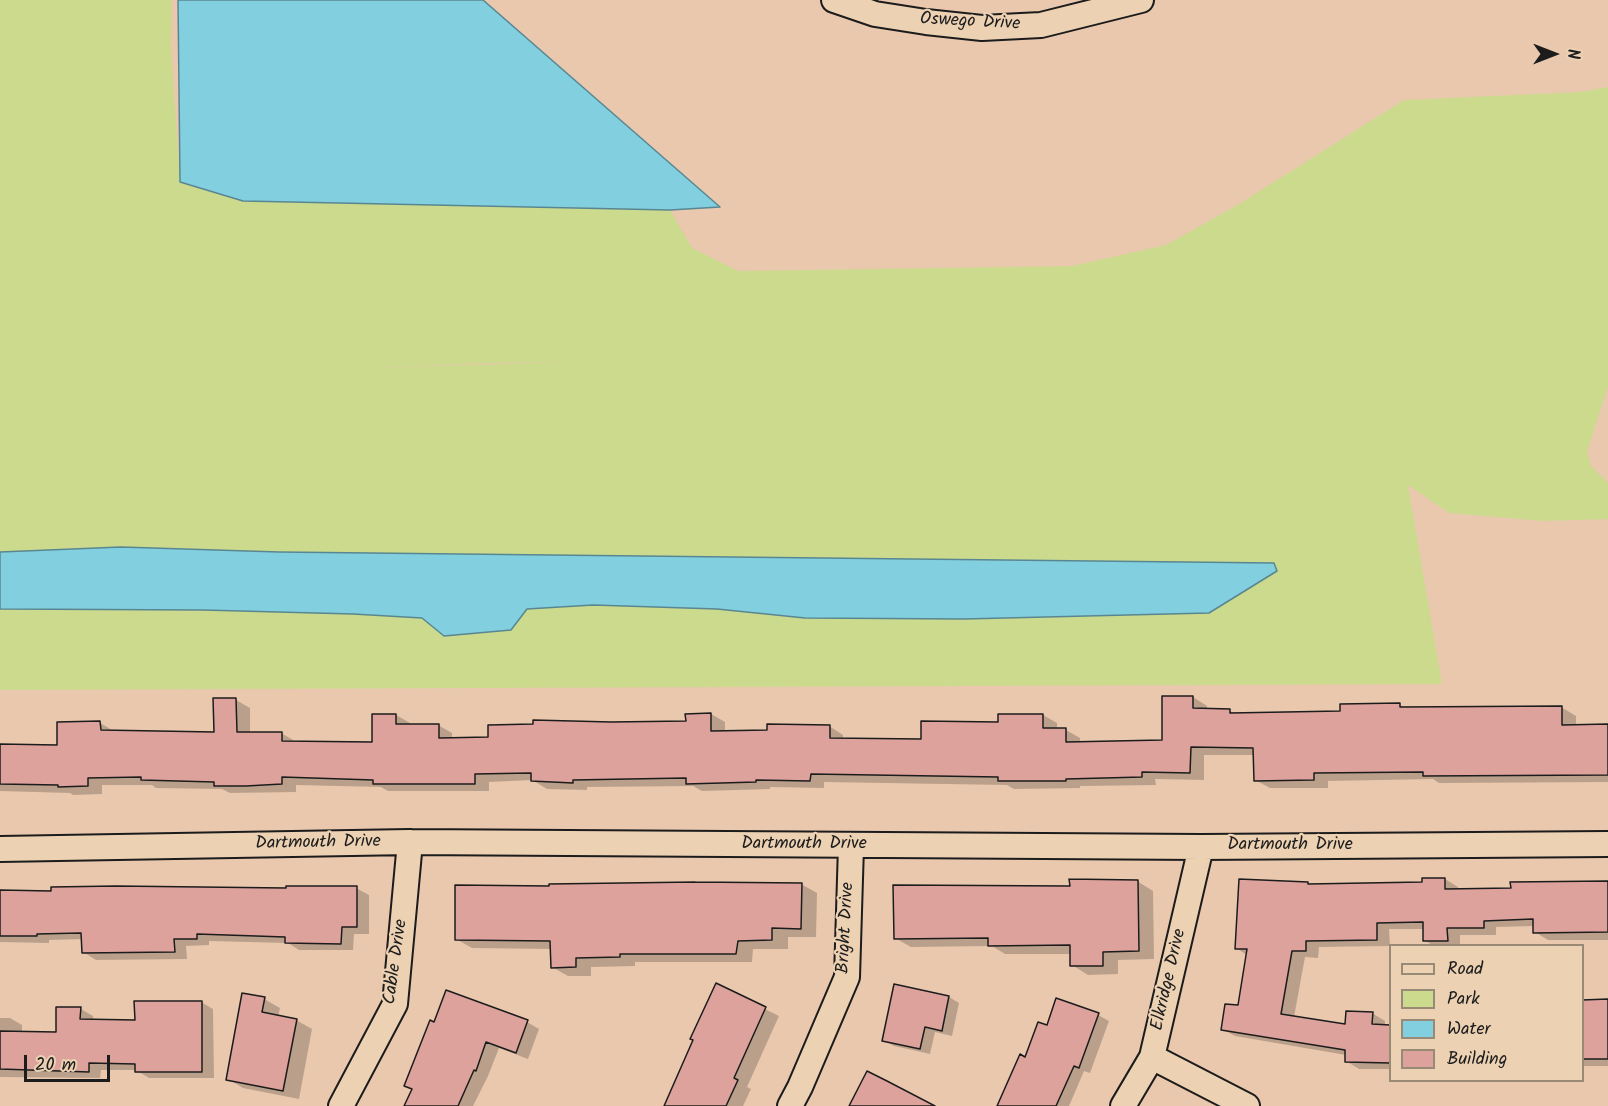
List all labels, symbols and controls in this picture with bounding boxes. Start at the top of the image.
street label: Oswego Drive [919,10,1021,36]
north arrow [1524,24,1584,84]
text: N [1560,49,1585,59]
street label: Dartmouth Drive [255,832,381,856]
street label: Dartmouth Drive [741,834,867,856]
street label: Dartmouth Drive [1227,835,1353,857]
street label: Bright Drive [834,882,860,974]
street label: Cable Drive [380,918,414,1006]
street label: Elkridge Drive [1148,927,1192,1033]
legend [1389,944,1584,1082]
text: Road [1447,955,1483,984]
text: Park [1447,985,1480,1014]
text: Water [1447,1015,1491,1044]
scale bar [27,1043,112,1081]
text: Building [1447,1045,1507,1074]
text: 20 m [35,1051,76,1080]

